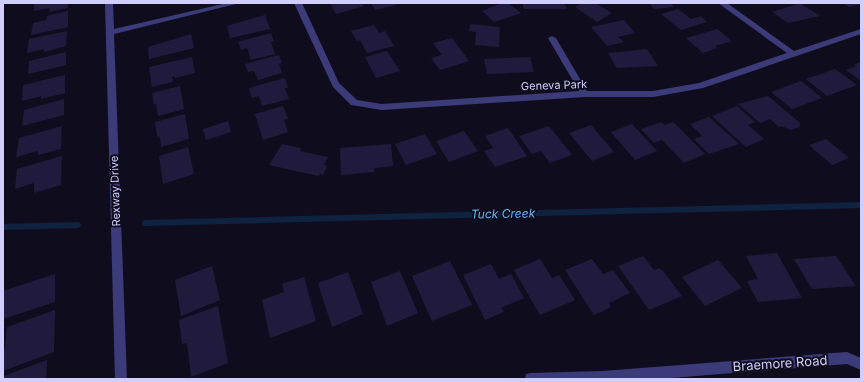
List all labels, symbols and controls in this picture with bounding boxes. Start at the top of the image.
street label: Geneva Park [521,77,587,93]
street label: Rexway Drive [107,155,123,227]
water label: Tuck Creek [471,205,536,222]
street label: Braemore Road [732,352,828,374]

